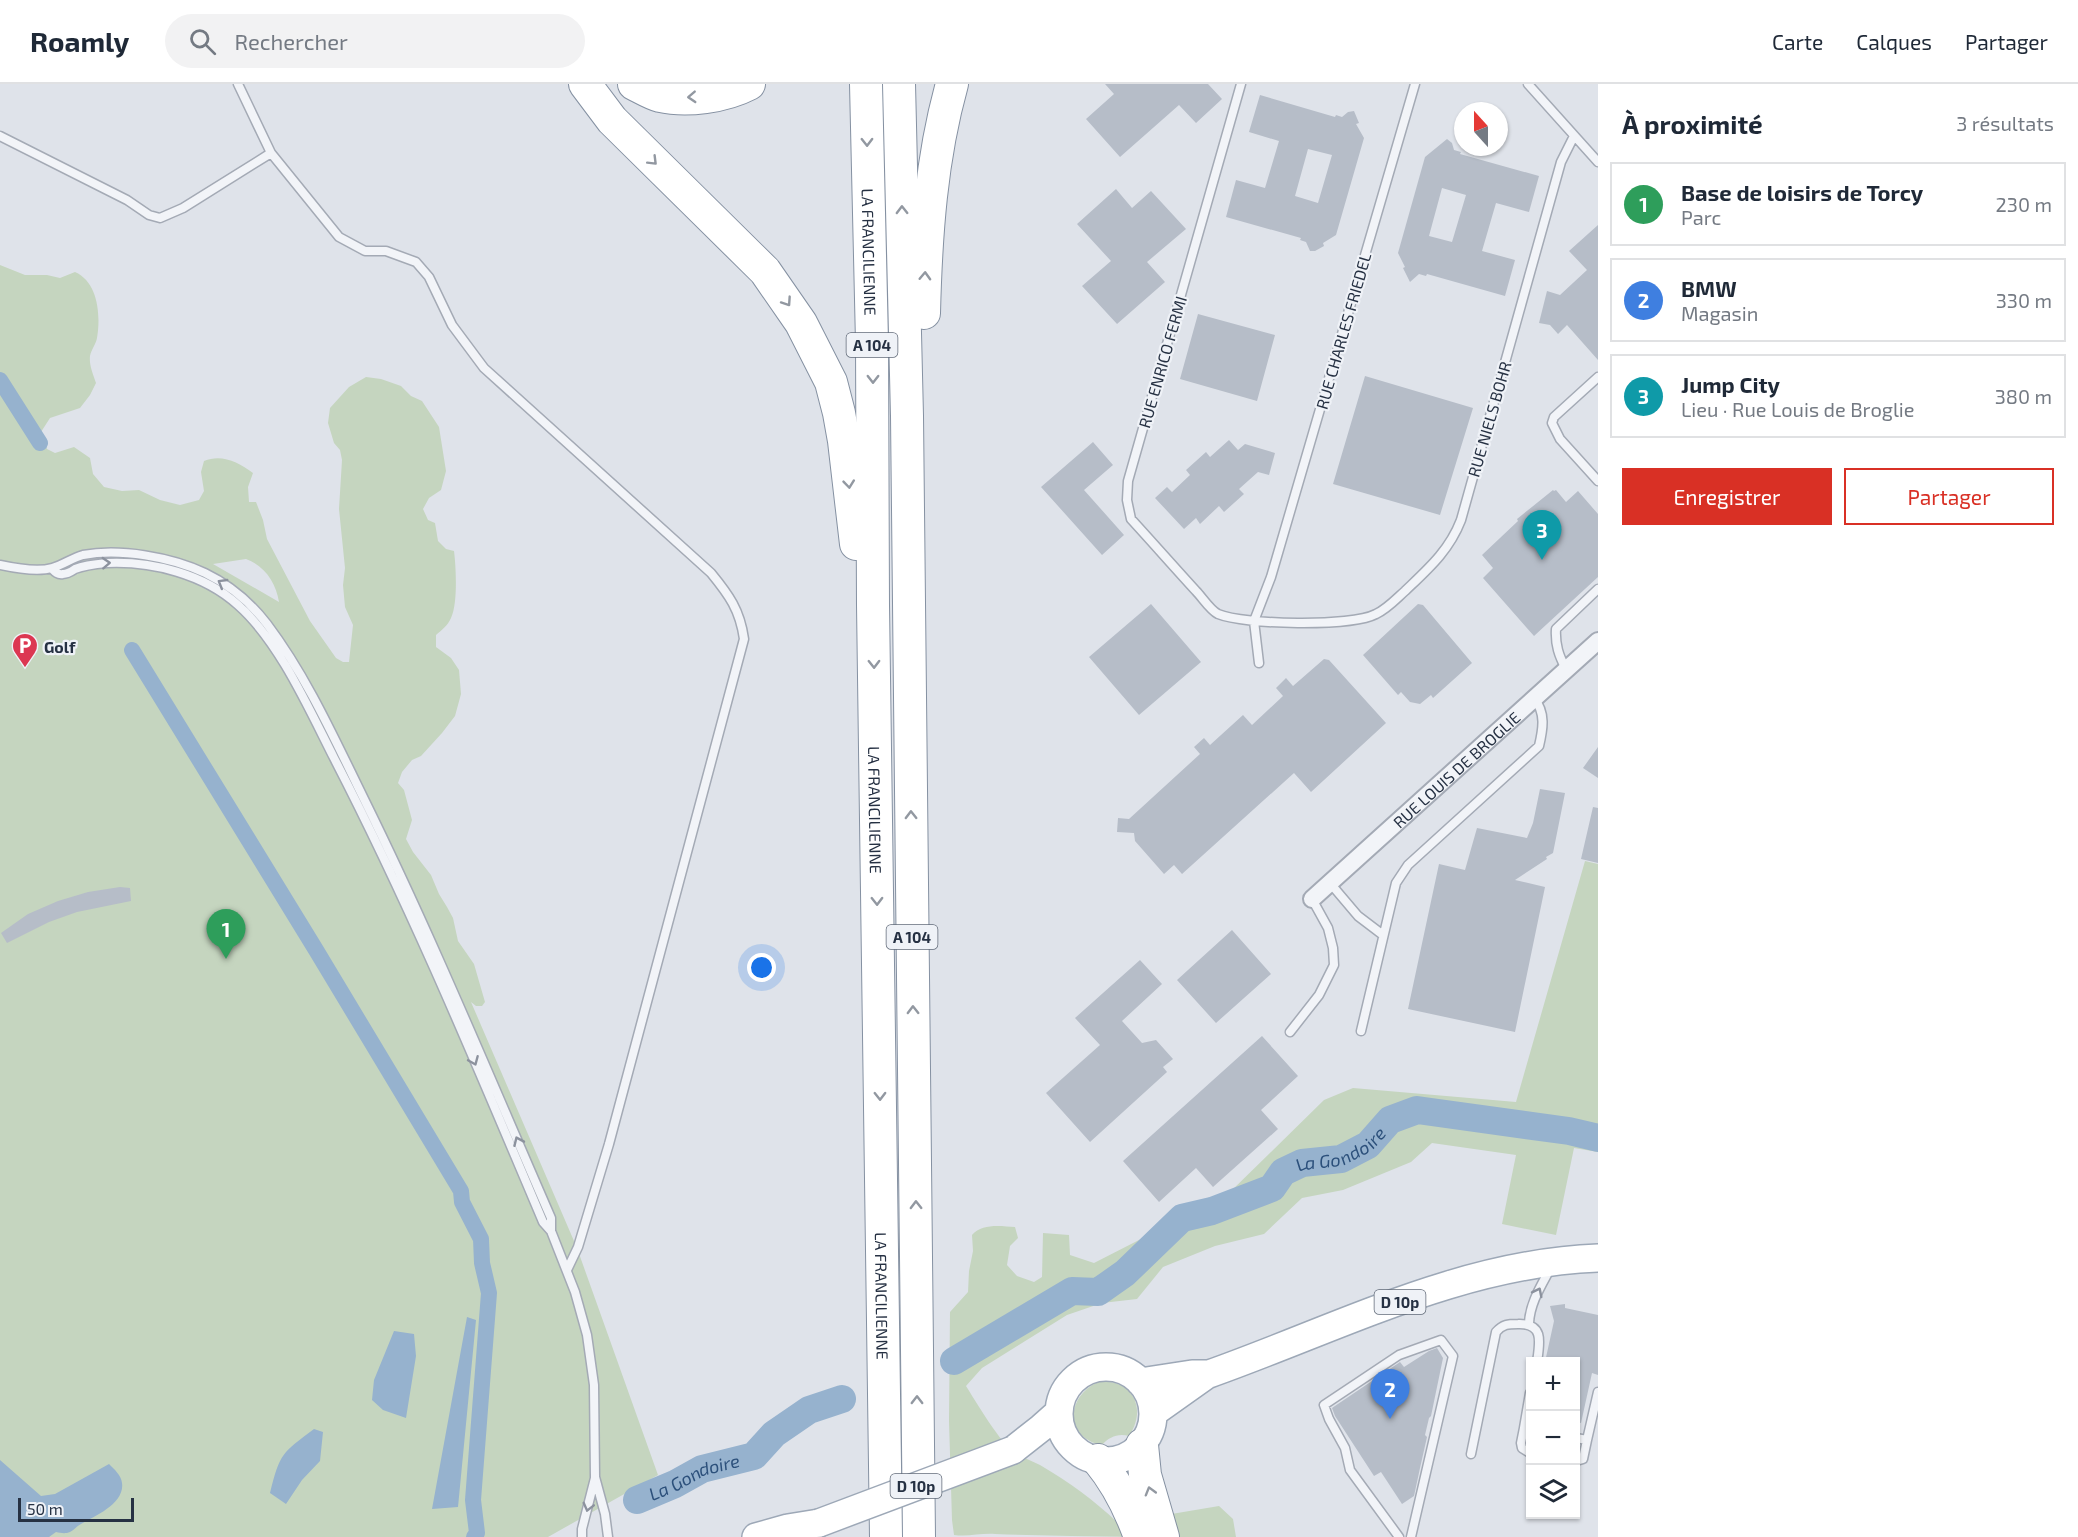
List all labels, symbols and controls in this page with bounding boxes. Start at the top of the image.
search box [165,14,585,68]
text: Roamly [30,24,129,58]
icon: search [186,25,219,58]
text: Rechercher [234,28,348,54]
text: Carte [1772,29,1823,54]
text: Calques [1856,29,1932,54]
text: Partager [1965,29,2048,54]
one-way arrow [688,90,697,103]
north arrow [1454,102,1508,156]
text: À proximité [1622,108,1763,139]
text: 3 résultats [1956,111,2054,135]
one-way arrow [861,138,874,147]
one-way arrow [646,154,657,165]
text: Base de loisirs de Torcy [1681,179,1923,205]
street label: LA FRANCILIENNE [859,188,881,316]
text: 1 [1639,192,1648,216]
text: 230 m [1996,192,2052,216]
text: Parc [1681,205,1721,229]
one-way arrow [896,206,908,215]
street label: RUE CHARLES FRIEDEL [1312,251,1374,411]
one-way arrow [919,272,931,281]
text: BMW [1681,275,1737,301]
text: 2 [1638,288,1649,312]
text: 330 m [1996,288,2052,312]
street label: RUE ENRICO FERMI [1134,294,1190,430]
one-way arrow [780,296,791,307]
text: Magasin [1681,301,1758,325]
road number: A 104 [846,333,898,357]
street label: RUE NIELS BOHR [1463,359,1515,479]
text: Jump City [1681,371,1780,397]
one-way arrow [867,375,879,384]
text: 3 [1638,384,1649,408]
text: 380 m [1995,384,2052,408]
text: Lieu · Rue Louis de Broglie [1681,397,1915,421]
button: Enregistrer [1622,468,1832,525]
button: Partager [1844,468,2054,525]
one-way arrow [842,480,855,489]
pin: 3 [1522,510,1562,560]
one-way arrow [102,557,111,570]
one-way arrow [218,579,229,590]
parking icon: Golf [10,631,40,669]
place label: Golf [44,637,76,656]
one-way arrow [868,659,880,668]
street label: RUE LOUIS DE BROGLIE [1389,707,1523,831]
street label: LA FRANCILIENNE [865,746,886,874]
one-way arrow [905,810,917,819]
one-way arrow [871,896,884,905]
pin: 1 [206,910,246,959]
road number: A 104 [886,925,938,949]
your location [747,953,776,982]
one-way arrow [907,1005,919,1014]
one-way arrow [466,1055,478,1066]
one-way arrow [874,1091,886,1100]
water label: La Gondoire [1292,1122,1390,1176]
one-way arrow [513,1136,525,1147]
one-way arrow [909,1200,922,1209]
street label: LA FRANCILIENNE [872,1232,893,1360]
one-way arrow [1531,1287,1543,1298]
road number: D 10p [1374,1290,1426,1314]
map controls [1526,1357,1580,1519]
button: + [1526,1357,1580,1411]
pin: 2 [1370,1370,1410,1419]
one-way arrow [911,1395,923,1404]
button: − [1526,1411,1580,1465]
water label: La Gondoire [645,1449,742,1505]
button: layers [1526,1465,1580,1519]
road number: D 10p [890,1474,942,1498]
one-way arrow [1145,1486,1157,1497]
scale bar [18,1495,134,1522]
text: 50 m [27,1499,63,1518]
one-way arrow [582,1502,595,1512]

